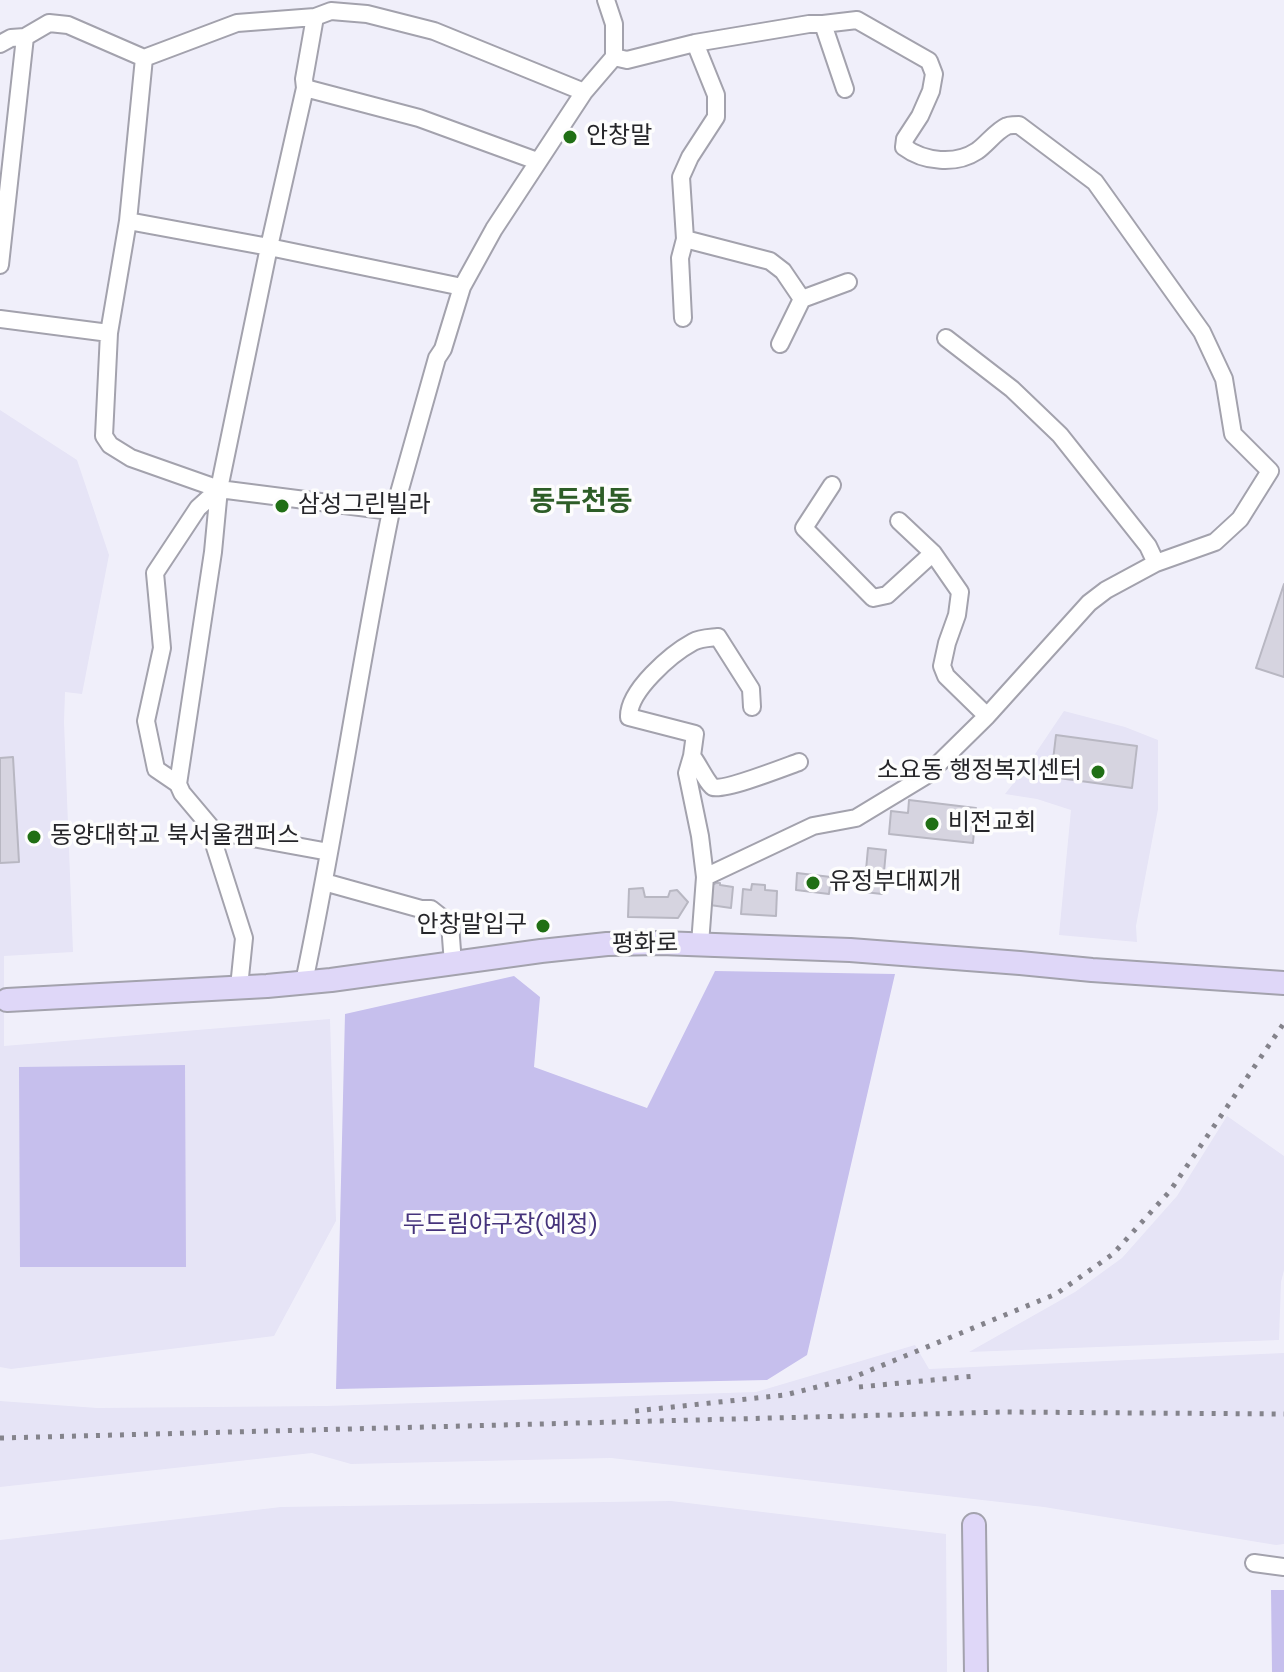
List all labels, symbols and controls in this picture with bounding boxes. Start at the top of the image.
place label: 안창말 [586,123,652,151]
marker: 안창말 [561,128,579,146]
district label: 동두천동 [529,486,633,520]
place label: 삼성그린빌라 [298,492,430,520]
marker: 삼성그린빌라 [273,497,291,515]
place label: 소요동 행정복지센터 [877,758,1082,786]
marker: 소요동 행정복지센터 [1089,763,1107,781]
place label: 비전교회 [948,810,1036,838]
marker: 비전교회 [923,815,941,833]
place label: 동양대학교 북서울캠퍼스 [50,823,299,851]
marker: 동양대학교 북서울캠퍼스 [25,828,43,846]
place label: 유정부대찌개 [829,869,961,897]
marker: 유정부대찌개 [804,874,822,892]
place label: 안창말입구 [417,912,527,940]
marker: 안창말입구 [534,917,552,935]
street label: 평화로 [612,930,678,960]
park label: 두드림야구장(예정) [403,1212,597,1240]

